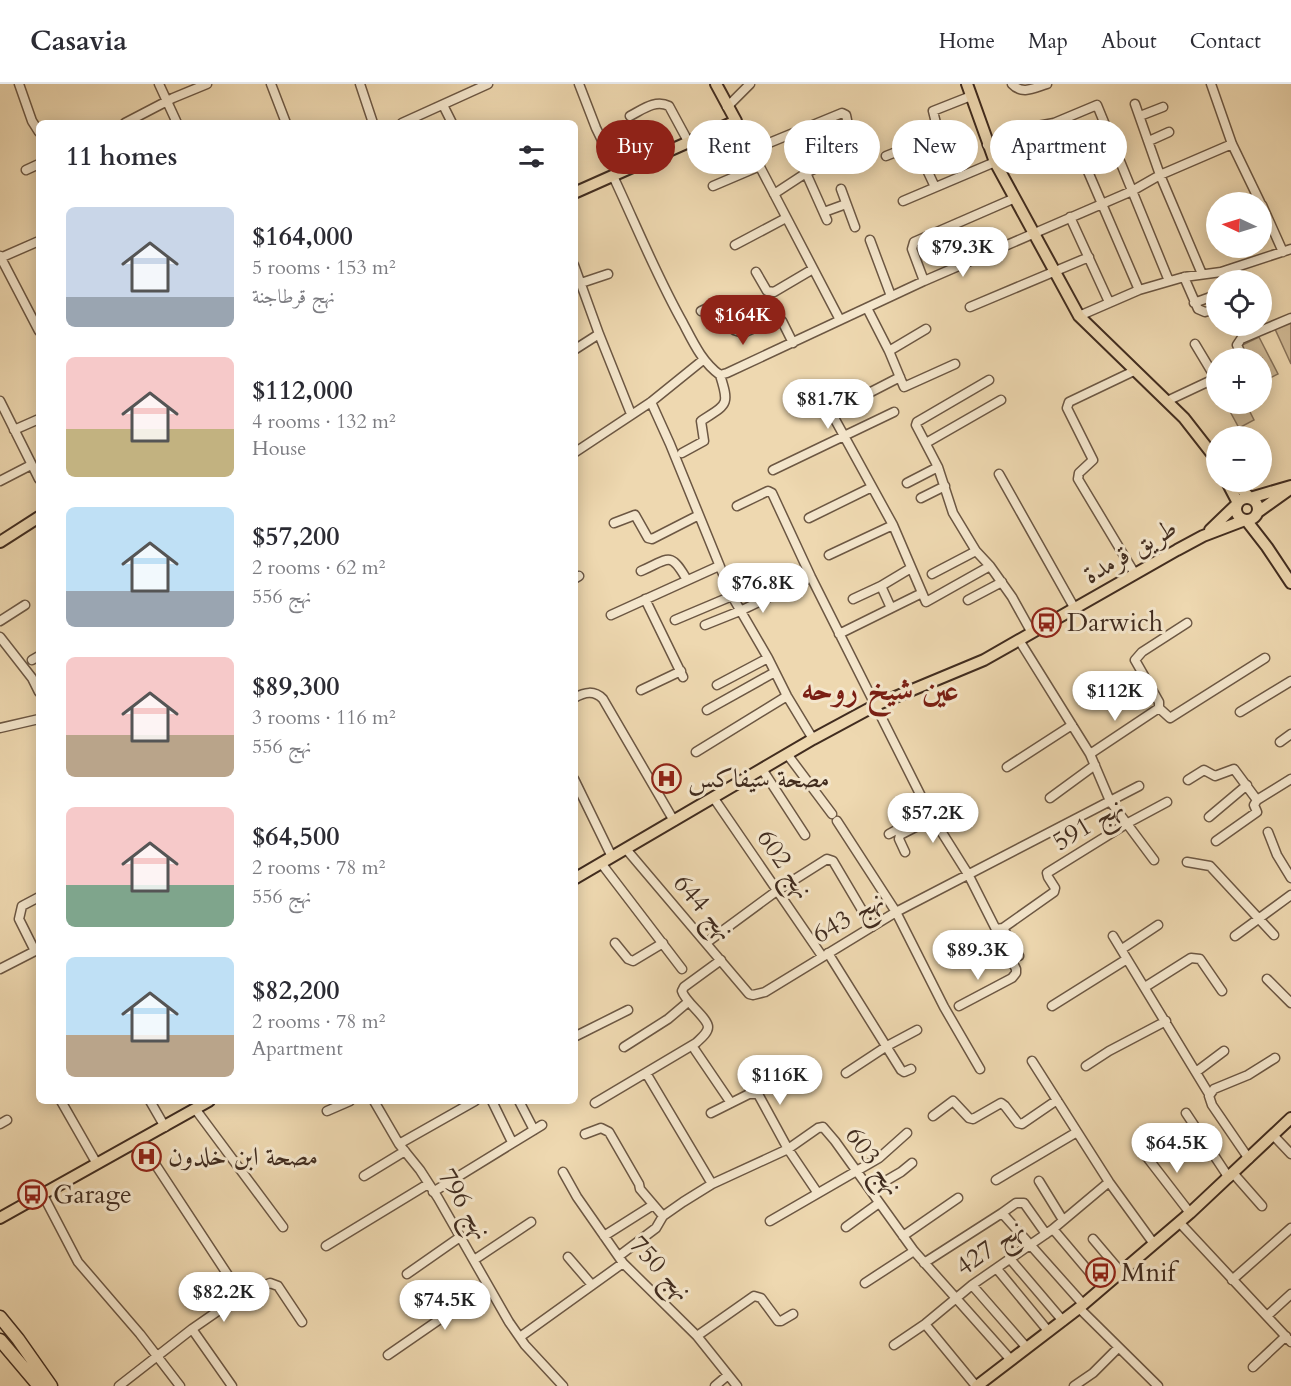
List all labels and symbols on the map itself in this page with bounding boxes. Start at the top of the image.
north arrow [1206,192,1272,258]
pin: $79.3K [914,227,1012,278]
pin: $164K [701,295,785,346]
pin: $81.7K [779,379,877,430]
street label: طريق قرمدة [1077,510,1183,592]
pin: $76.8K [714,563,812,614]
place label: Darwich [1067,605,1163,640]
bus stop icon: Darwich [1030,606,1062,638]
district label: عين شيخ روحه [801,668,959,718]
pin: $112K [1073,671,1157,722]
place label: مصحة سيفاكس [688,761,830,796]
hospital icon: مصحة سيفاكس [651,762,683,794]
street label: نهج 591 [1046,789,1133,864]
pin: $57.2K [884,793,982,844]
street label: نهج 602 [744,822,821,909]
street label: نهج 644 [661,866,743,952]
street label: نهج 643 [806,883,893,957]
pin: $89.3K [929,930,1027,981]
pin: $116K [738,1055,822,1106]
street label: نهج 603 [832,1119,911,1206]
pin: $64.5K [1128,1123,1226,1174]
place label: مصحة ابن خلدون [168,1139,318,1174]
hospital icon: مصحة ابن خلدون [131,1140,163,1172]
street label: نهج 796 [425,1162,500,1249]
place label: Garage [53,1177,132,1212]
bus stop icon: Garage [16,1178,48,1210]
street label: نهج 427 [948,1210,1035,1288]
street label: نهج 750 [617,1228,700,1312]
place label: Mnif [1121,1255,1180,1290]
bus stop icon: Mnif [1084,1256,1116,1288]
pin: $82.2K [175,1272,273,1323]
pin: $74.5K [396,1280,494,1331]

